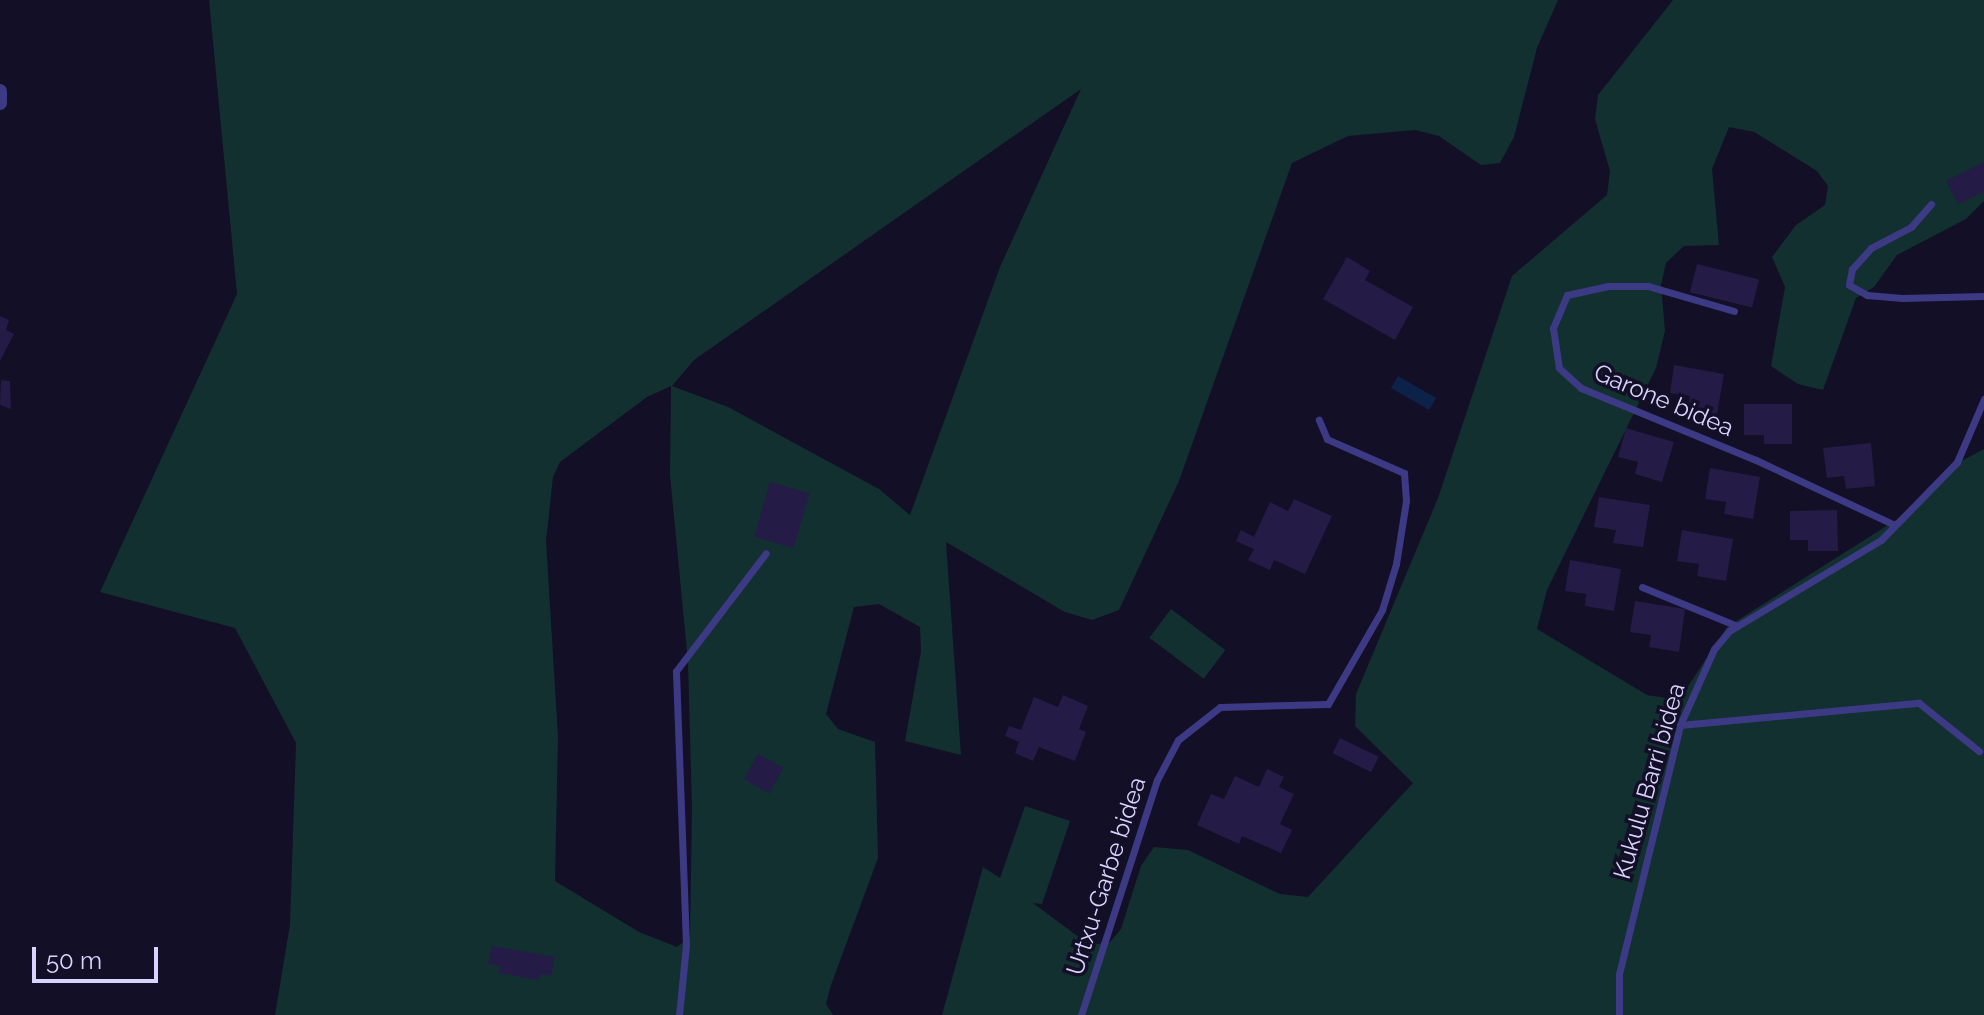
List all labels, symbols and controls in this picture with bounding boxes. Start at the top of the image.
street label: Garone bidea [1590,358,1738,442]
street label: Kukulu Barri bidea [1607,680,1691,882]
street label: Urtxu-Garbe bidea [1060,773,1152,979]
scale bar [36,931,162,981]
text: 50 m [46,946,102,975]

